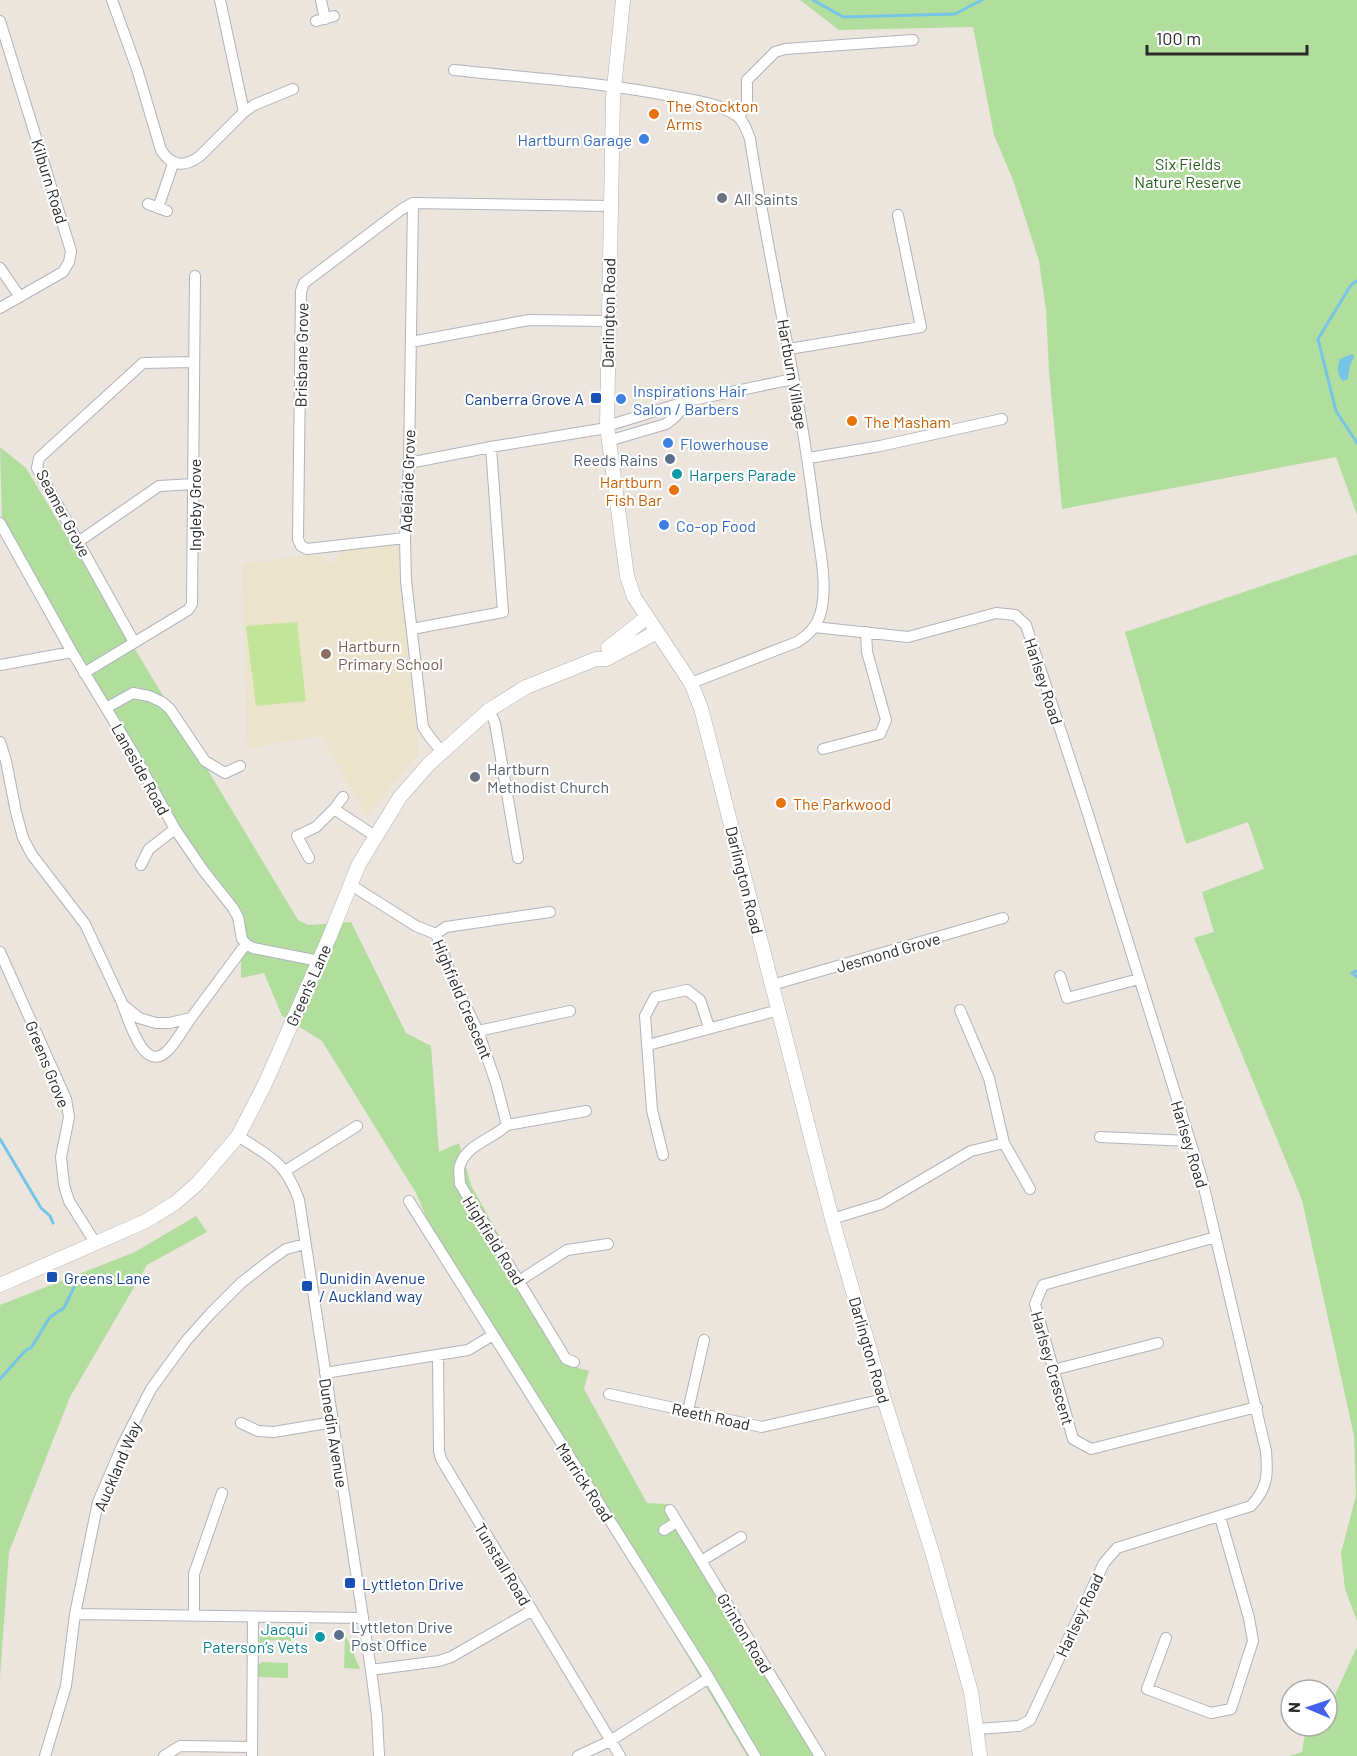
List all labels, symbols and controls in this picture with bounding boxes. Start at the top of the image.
scale bar [1147,18,1308,56]
text: 100 m [1156,27,1201,49]
place label: The Stockton Arms [666,96,758,133]
marker: The Stockton Arms [647,107,661,121]
place label: Hartburn Garage [518,130,632,149]
marker: Hartburn Garage [637,132,651,146]
street label: Kilburn Road [28,136,72,226]
park label: Six Fields Nature Reserve [1134,154,1242,191]
place label: All Saints [734,189,798,208]
marker: All Saints [715,191,729,205]
street label: Darlington Road [598,258,618,368]
street label: Brisbane Grove [291,303,311,407]
street label: Hartburn Village [774,317,812,431]
place label: Inspirations Hair Salon / Barbers [633,381,747,418]
place label: Canberra Grove A [465,389,584,408]
marker: Canberra Grove A [589,391,603,405]
marker: Inspirations Hair Salon / Barbers [614,392,628,406]
place label: The Masham [864,412,951,431]
marker: The Masham [845,414,859,428]
street label: Adelaide Grove [396,429,418,533]
place label: Flowerhouse [680,434,769,453]
marker: Flowerhouse [661,436,675,450]
place label: Reeds Rains [573,450,658,469]
marker: Reeds Rains [663,452,677,466]
street label: Ingleby Grove [185,459,204,551]
place label: Harpers Parade [689,465,796,484]
street label: Seamer Grove [33,466,95,560]
marker: Harpers Parade [670,467,684,481]
place label: Hartburn Fish Bar [600,472,662,509]
marker: Hartburn Fish Bar [667,483,681,497]
place label: Co-op Food [676,516,756,535]
marker: Co-op Food [657,518,671,532]
street label: Harlsey Road [1021,635,1067,727]
place label: Hartburn Primary School [338,636,443,673]
marker: Hartburn Primary School [319,647,333,661]
street label: Laneside Road [108,720,174,818]
place label: Hartburn Methodist Church [487,759,609,796]
marker: Hartburn Methodist Church [468,770,482,784]
place label: The Parkwood [793,794,891,813]
marker: The Parkwood [774,796,788,810]
street label: Darlington Road [722,824,768,936]
street label: Jesmond Grove [834,928,942,976]
street label: Highfield Crescent [429,936,497,1062]
street label: Green's Lane [281,941,335,1029]
street label: Greens Grove [22,1018,74,1110]
street label: Harlsey Road [1168,1098,1212,1190]
street label: Highfield Road [459,1192,529,1288]
place label: Greens Lane [64,1268,150,1287]
place label: Dunidin Avenue / Auckland way [319,1268,425,1305]
marker: Greens Lane [45,1270,59,1284]
marker: Dunidin Avenue / Auckland way [300,1279,314,1293]
street label: Darlington Road [846,1294,894,1406]
street label: Harlsey Crescent [1028,1309,1078,1427]
street label: Dunedin Avenue [316,1377,352,1489]
street label: Reeth Road [670,1398,752,1434]
street label: Auckland Way [90,1418,145,1514]
street label: Marrick Road [552,1439,618,1525]
street label: Tunstall Road [471,1519,535,1609]
street label: Harlsey Road [1051,1570,1107,1660]
place label: Lyttleton Drive [362,1574,464,1593]
marker: Lyttleton Drive [343,1576,357,1590]
street label: Grinton Road [714,1590,776,1676]
place label: Lyttleton Drive Post Office [351,1617,453,1654]
place label: Jacqui Paterson’s Vets [203,1619,308,1656]
marker: Lyttleton Drive Post Office [332,1628,346,1642]
marker: Jacqui Paterson’s Vets [313,1630,327,1644]
north arrow [1279,1678,1339,1738]
text: N [1284,1702,1303,1713]

